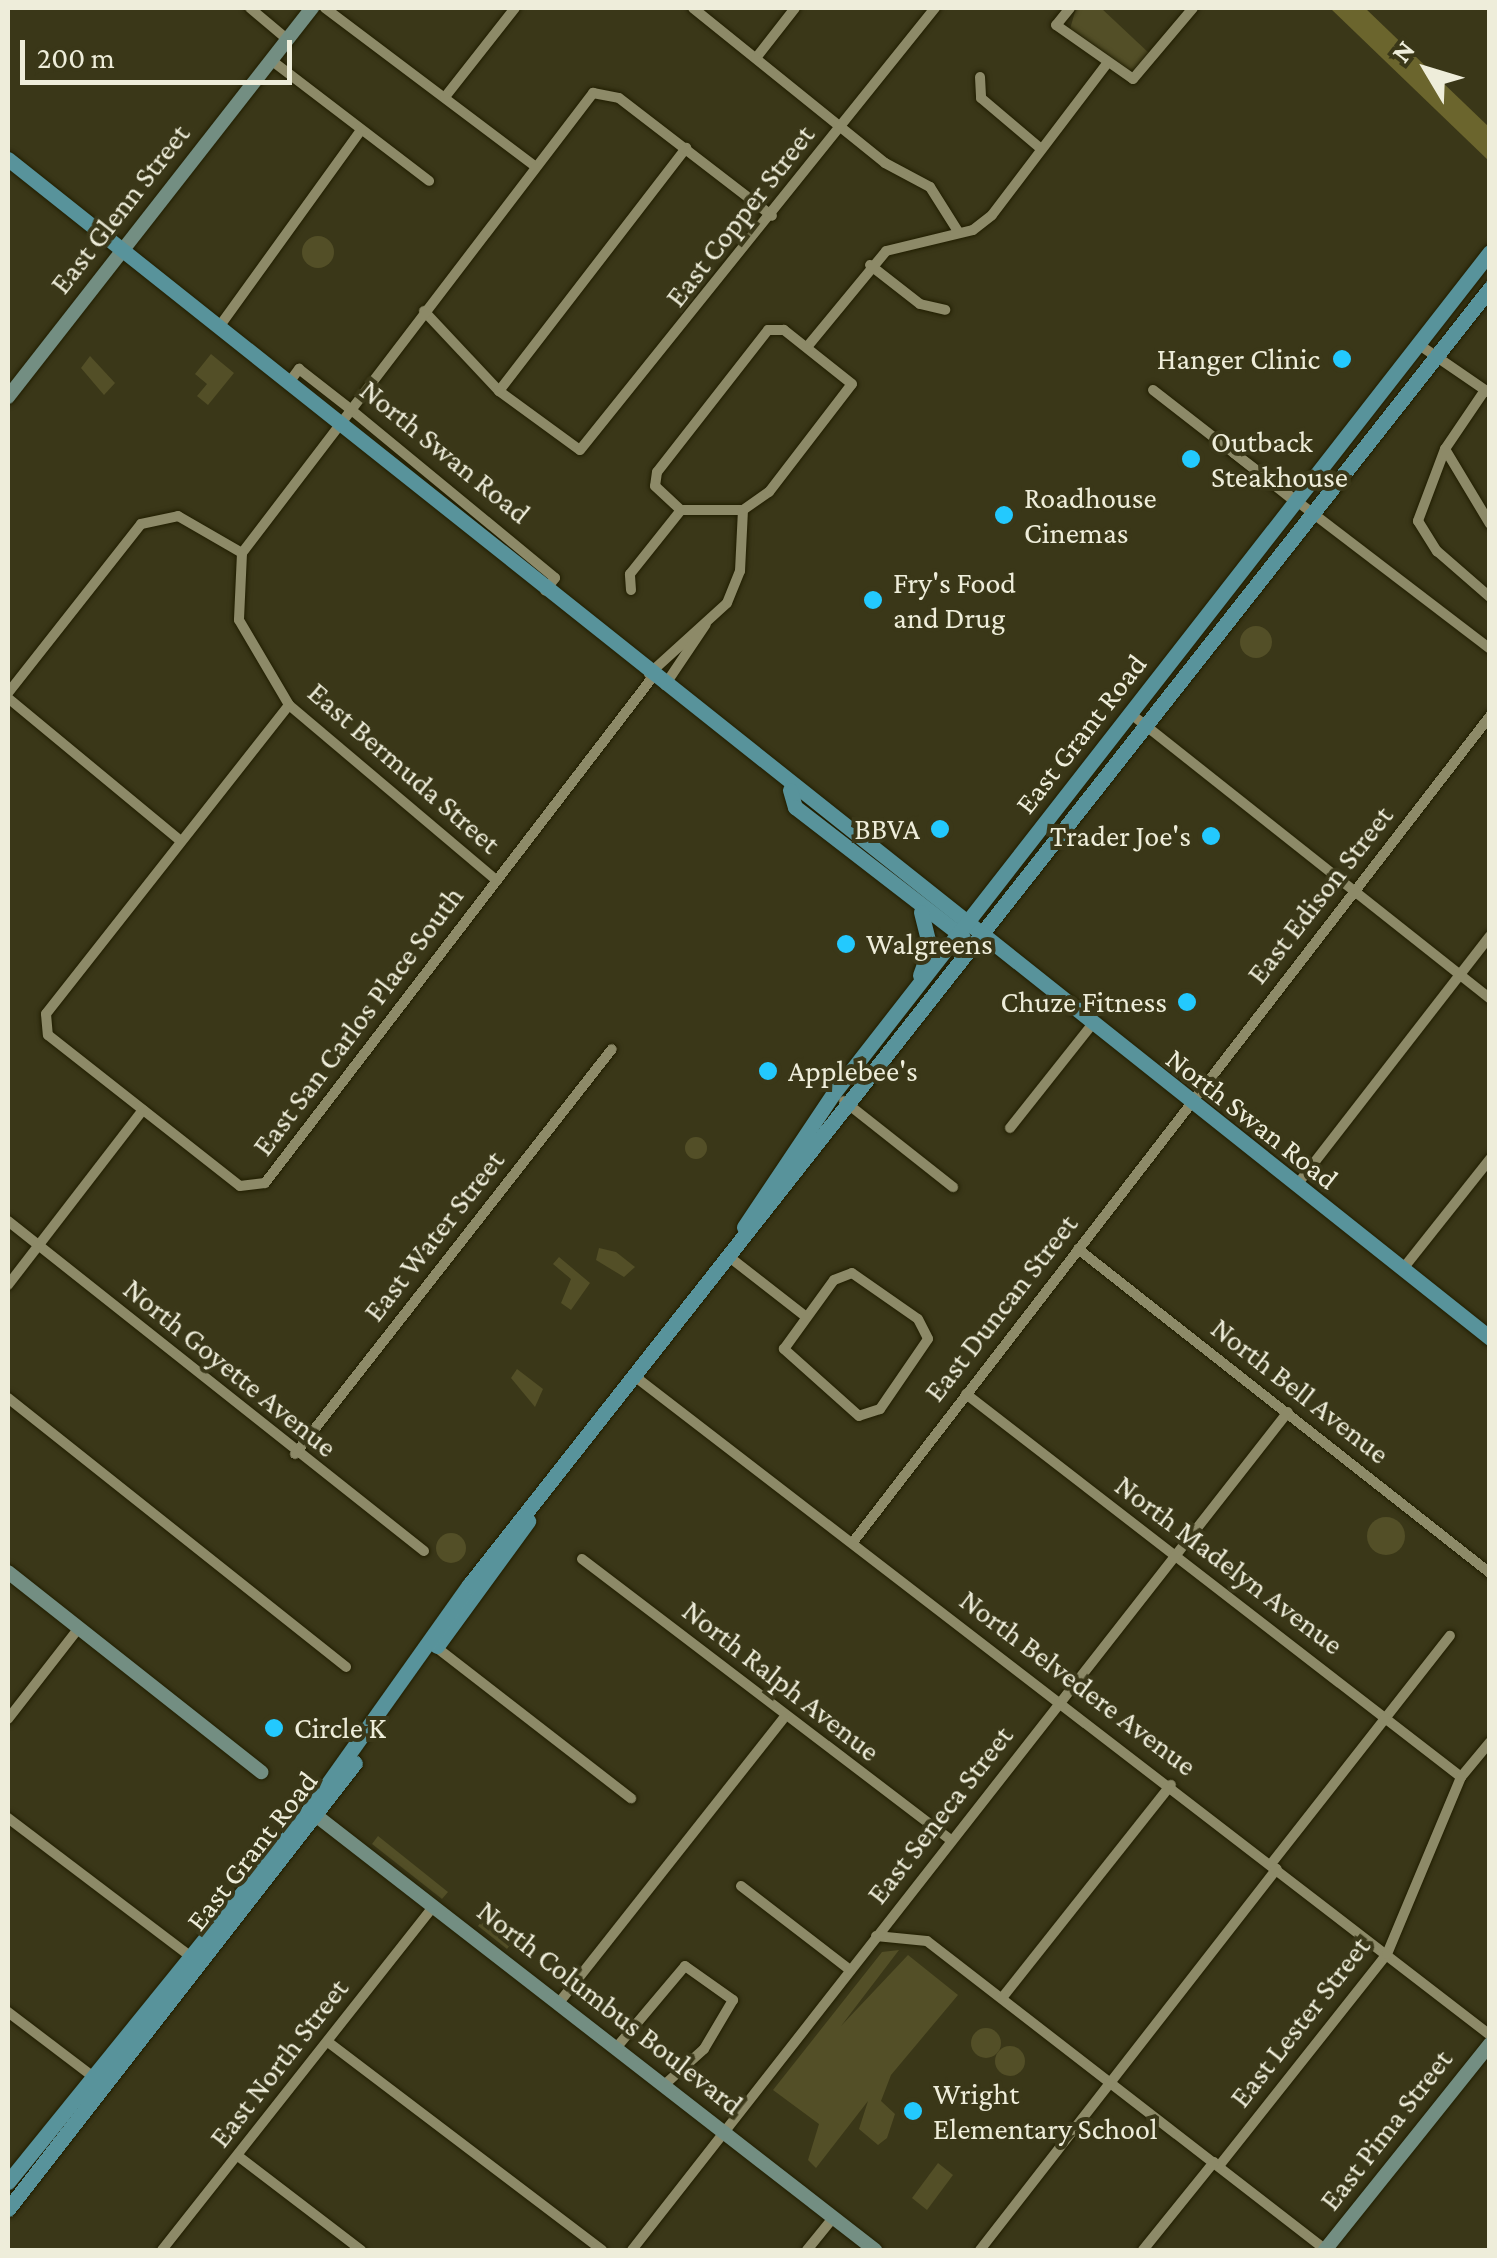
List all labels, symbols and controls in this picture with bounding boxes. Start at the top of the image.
scale bar [25,20,298,82]
north arrow [1377,20,1477,120]
text: N [1385,34,1421,68]
text: 200 m [37,41,115,74]
street label: East Glenn Street [42,117,198,301]
street label: East Copper Street [658,118,822,314]
place label: Hanger Clinic [1157,341,1320,377]
marker: Hanger Clinic [1329,346,1355,372]
street label: North Swan Road [353,372,537,532]
place label: Outback Steakhouse [1211,424,1348,494]
marker: Outback Steakhouse [1180,448,1202,470]
place label: Roadhouse Cinemas [1024,480,1157,550]
marker: Roadhouse Cinemas [993,504,1015,526]
place label: Fry's Food and Drug [893,565,1016,636]
marker: Fry's Food and Drug [862,589,884,611]
street label: East Grant Road [1007,647,1155,821]
street label: East Bermuda Street [300,675,508,861]
street label: East Edison Street [1239,799,1401,991]
place label: BBVA [854,811,920,847]
marker: BBVA [929,818,951,840]
place label: Trader Joe's [1050,818,1191,854]
marker: Trader Joe's [1200,825,1222,847]
street label: East San Carlos Place South [245,879,471,1163]
place label: Walgreens [866,926,993,962]
marker: Walgreens [835,933,857,955]
place label: Chuze Fitness [1001,984,1167,1020]
marker: Chuze Fitness [1176,991,1198,1013]
street label: North Swan Road [1159,1041,1345,1197]
place label: Applebee's [788,1053,918,1089]
marker: Applebee's [757,1060,779,1082]
street label: East Water Street [356,1143,512,1329]
street label: East Duncan Street [917,1207,1085,1409]
street label: North Goyette Avenue [116,1271,344,1465]
street label: North Bell Avenue [1204,1310,1396,1472]
street label: North Madelyn Avenue [1108,1467,1350,1663]
street label: North Belvedere Avenue [953,1582,1203,1784]
street label: North Ralph Avenue [675,1593,887,1769]
place label: Circle K [294,1710,386,1746]
marker: Circle K [263,1717,285,1739]
street label: East Seneca Street [859,1719,1021,1911]
street label: East Grant Road [178,1764,326,1938]
street label: North Columbus Boulevard [470,1893,750,2123]
street label: East Lester Street [1222,1929,1378,2115]
street label: East North Street [202,1971,356,2155]
street label: East Pima Street [1312,2042,1460,2218]
place label: Wright Elementary School [933,2076,1158,2146]
marker: Wright Elementary School [902,2100,924,2122]

